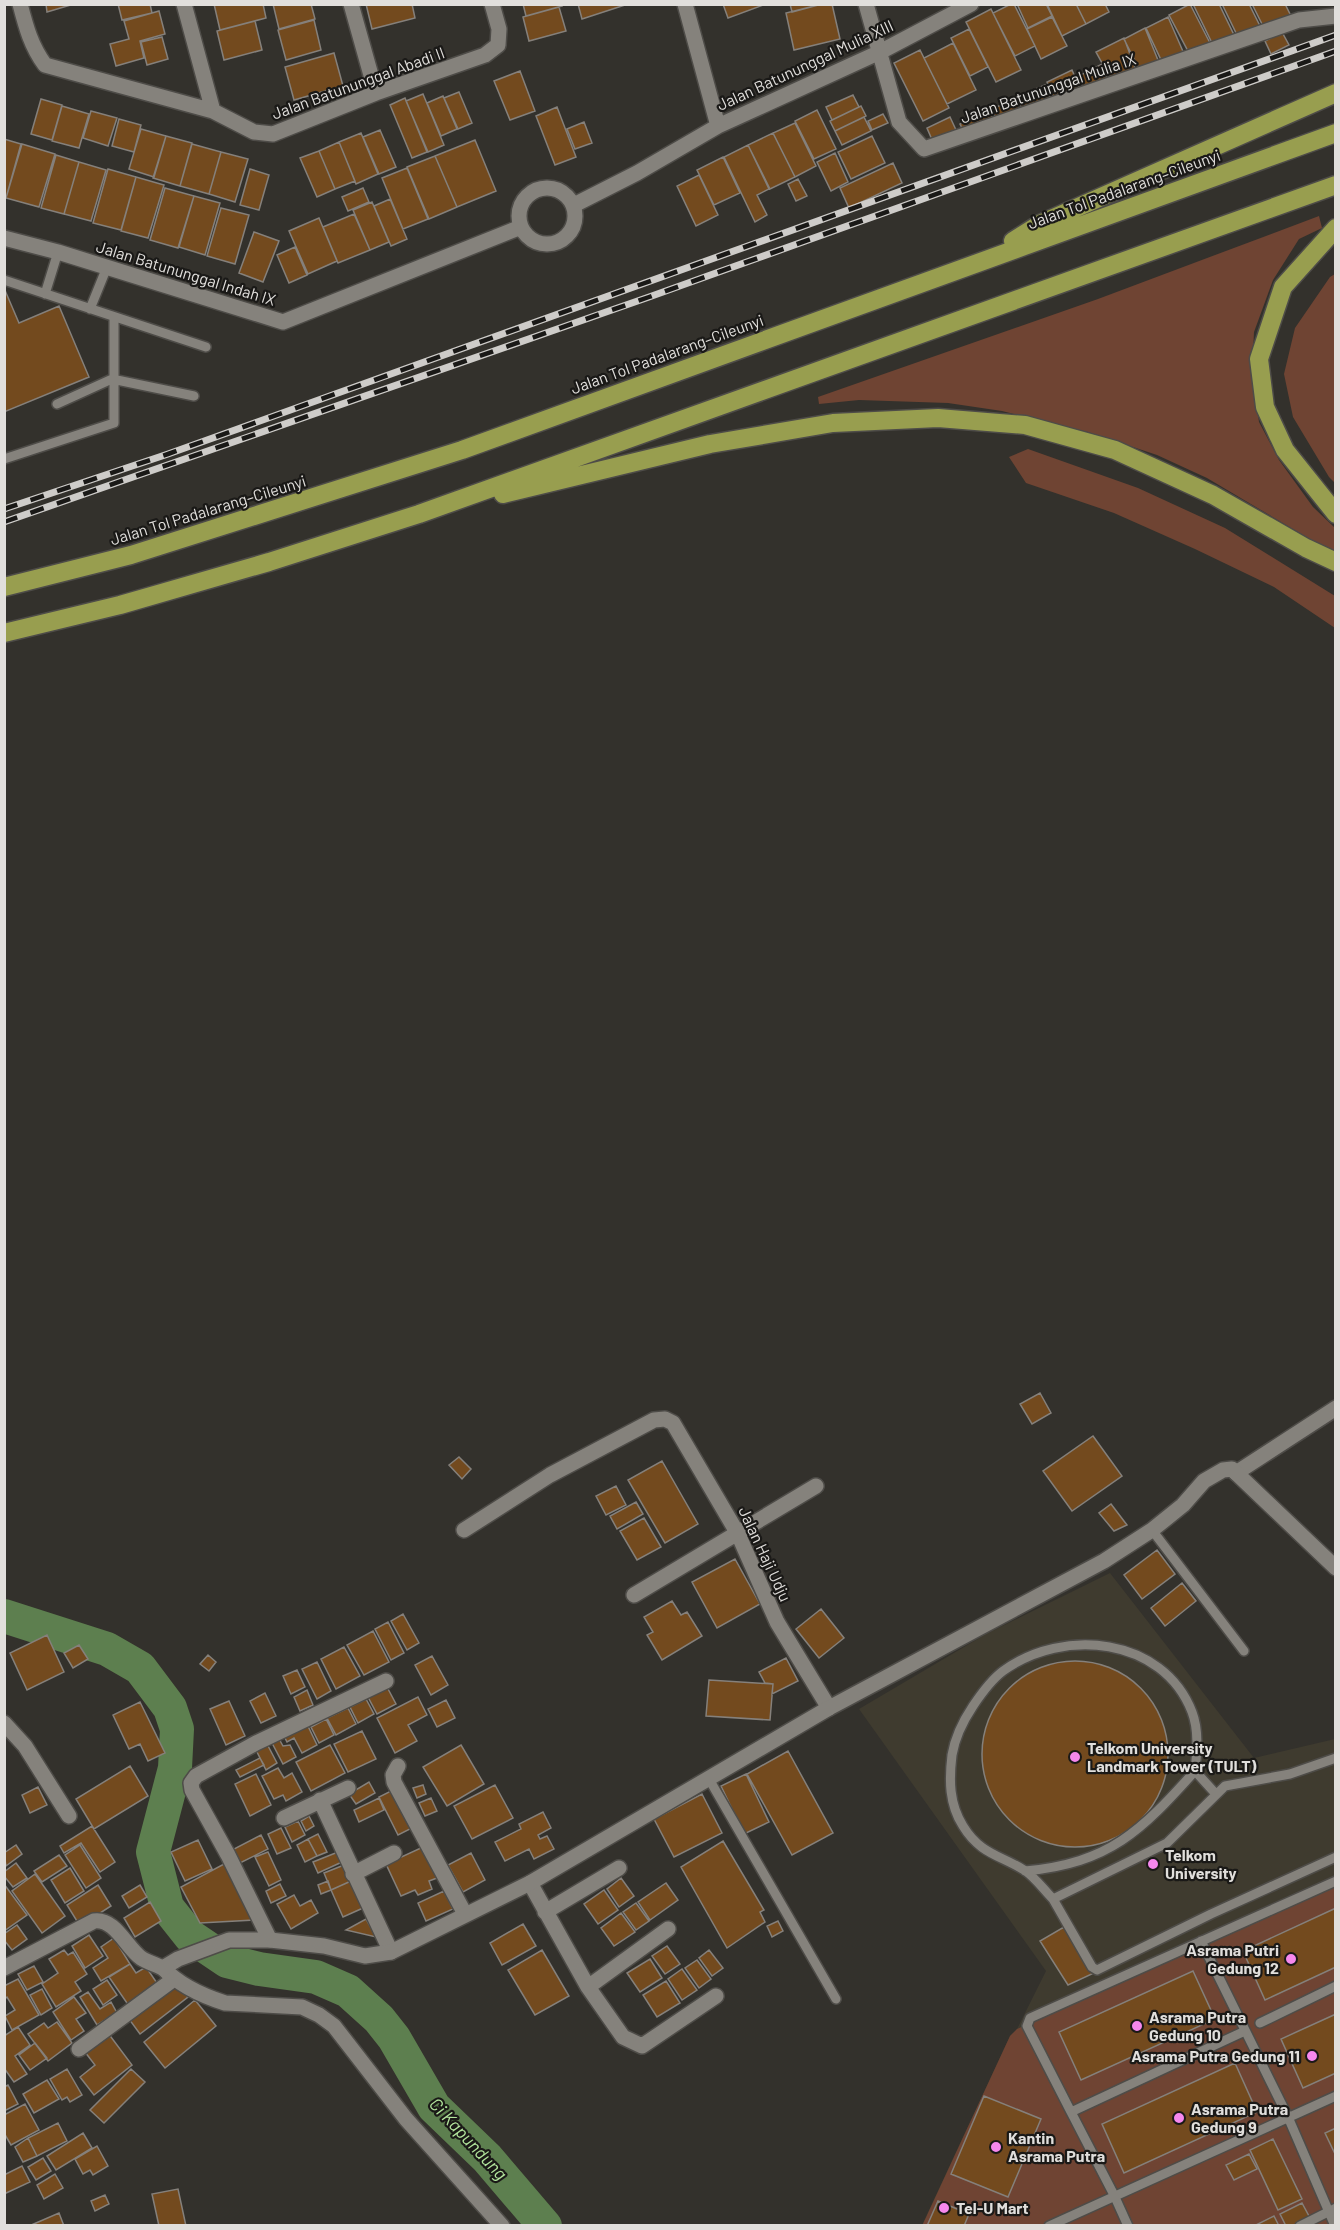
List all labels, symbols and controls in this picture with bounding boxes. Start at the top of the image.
street label: Jalan Batununggal Mulia XIII [714,15,896,114]
street label: Jalan Batununggal Abadi II [269,42,447,123]
street label: Jalan Batununggal Mulia IX [958,49,1138,127]
street label: Jalan Tol Padalarang–Cileunyi [1025,145,1223,232]
street label: Jalan Batununggal Indah IX [94,236,278,309]
street label: Jalan Tol Padalarang–Cileunyi [568,310,766,397]
street label: Jalan Tol Padalarang–Cileunyi [108,471,308,548]
street label: Jalan Haji Udju [735,1503,796,1604]
place label: Telkom University Landmark Tower (TULT) [1087,1738,1257,1775]
marker: Telkom University Landmark Tower (TULT) [1068,1750,1082,1764]
place label: Telkom University [1165,1845,1237,1882]
marker: Telkom University [1146,1857,1160,1871]
place label: Asrama Putri Gedung 12 [1186,1940,1279,1977]
marker: Asrama Putri Gedung 12 [1284,1952,1298,1966]
place label: Asrama Putra Gedung 10 [1149,2007,1246,2044]
marker: Asrama Putra Gedung 10 [1130,2019,1144,2033]
place label: Asrama Putra Gedung 11 [1131,2046,1300,2065]
marker: Asrama Putra Gedung 11 [1305,2049,1319,2063]
water label: Ci Kapundung [425,2093,512,2184]
place label: Asrama Putra Gedung 9 [1191,2099,1288,2136]
marker: Asrama Putra Gedung 9 [1172,2111,1186,2125]
place label: Kantin Asrama Putra [1008,2128,1105,2165]
marker: Kantin Asrama Putra [989,2140,1003,2154]
place label: Tel-U Mart [956,2198,1029,2217]
marker: Tel-U Mart [937,2201,951,2215]

